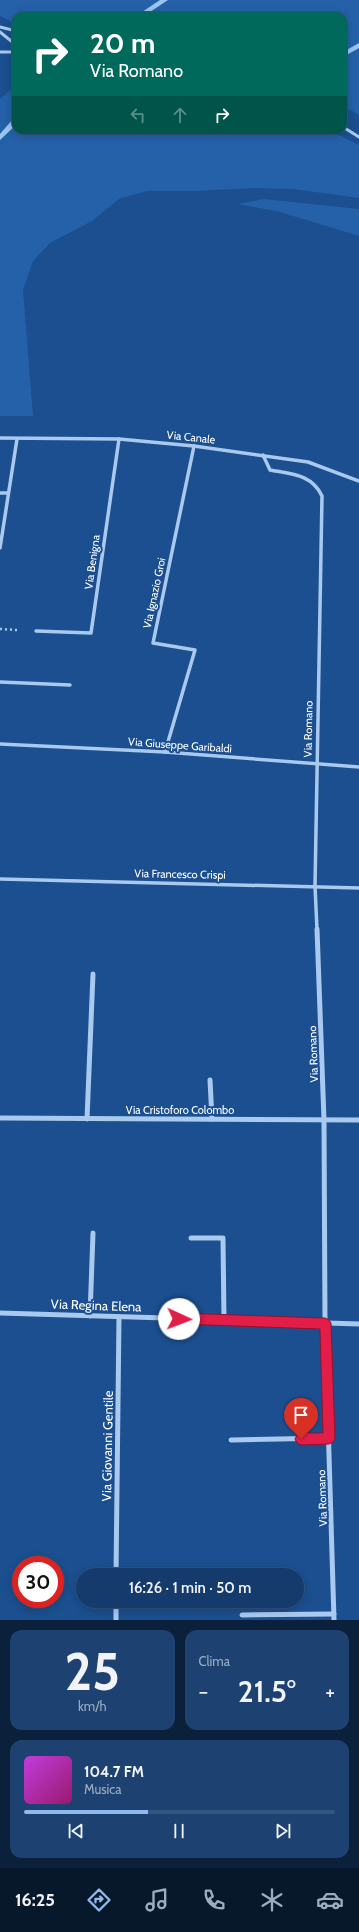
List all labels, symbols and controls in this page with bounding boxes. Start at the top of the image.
text: 20 m [90,26,155,60]
icon: right [24,28,76,80]
text: Via Romano [90,60,183,82]
icon: left [127,104,149,126]
icon: ahead [169,104,191,126]
icon: right [211,104,233,126]
street label: Via Canale [166,427,216,447]
street label: Via Benigna [81,533,103,590]
street label: Via Ignazio Groi [140,556,168,630]
street label: Via Romano [301,700,315,758]
street label: Via Giuseppe Garibaldi [128,734,232,756]
street label: Via Francesco Crispi [134,866,226,882]
street label: Via Romano [305,1025,321,1083]
street label: Via Cristoforo Colombo [126,1103,234,1117]
street label: Via Regina Elena [50,1295,142,1315]
position arrow [158,1298,200,1340]
street label: Via Giovanni Gentile [98,1390,116,1502]
pin [284,1398,318,1439]
icon: arrive [290,1404,312,1426]
street label: Via Romano [314,1469,330,1527]
speed limit sign: 30 [12,1556,64,1608]
text: 16:26 · 1 min · 50 m [129,1579,251,1597]
text: 25 [65,1640,120,1703]
text: Clima [199,1653,230,1669]
text: 21.5° [238,1673,296,1710]
text: − [199,1678,208,1705]
text: + [325,1678,335,1705]
text: km/h [78,1698,106,1714]
text: 104.7 FM [84,1763,144,1781]
text: Musica [84,1781,122,1797]
icon: previous [65,1820,87,1842]
icon: pause [168,1820,190,1842]
icon: next [272,1820,294,1842]
icon: directions [85,1886,113,1914]
icon: music [143,1886,171,1914]
icon: phone [200,1886,228,1914]
icon: climate [258,1886,286,1914]
icon: car [316,1886,344,1914]
text: 16:25 [15,1889,55,1911]

